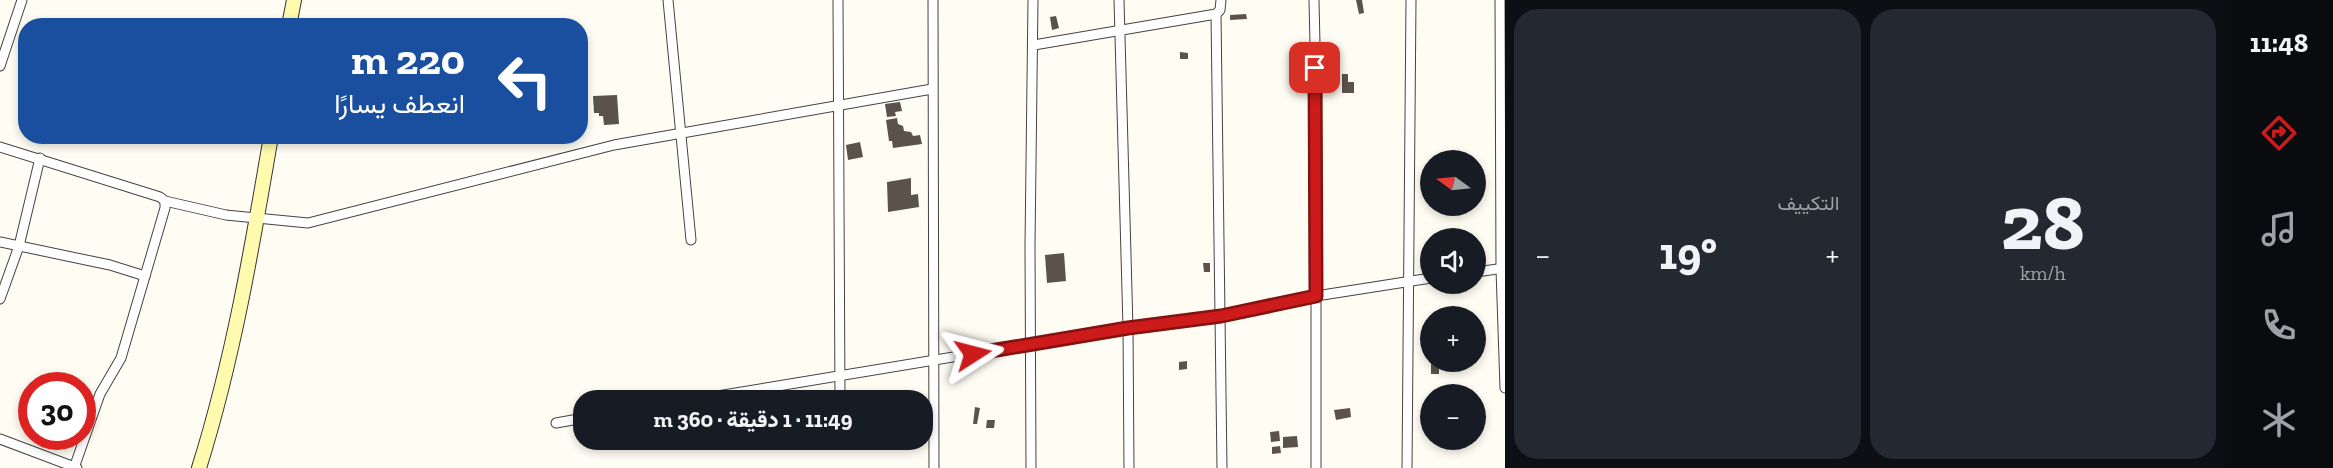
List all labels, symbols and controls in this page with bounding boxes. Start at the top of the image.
text: 11:48 [2250,27,2308,59]
text: 220 m [351,34,465,85]
icon: left [486,42,564,120]
pin [1289,42,1340,93]
icon: arrive [1298,51,1331,84]
text: انعطف يسارًا [334,88,465,120]
icon: directions [2258,112,2300,154]
north arrow [1420,150,1486,216]
map controls [1420,150,1486,450]
text: 28 [2001,175,2085,269]
text: التكييف [1777,191,1840,215]
icon: music [2258,208,2300,250]
text: 19° [1659,227,1717,281]
button: sound [1420,228,1486,294]
text: − [1535,235,1550,274]
text: + [1826,235,1840,274]
text: km/h [2020,261,2066,285]
icon: phone [2258,304,2300,346]
button: + [1420,306,1486,372]
position arrow [941,322,1005,386]
speed limit sign: 30 [18,372,96,450]
button: − [1420,384,1486,450]
icon: climate [2258,399,2300,441]
text: 11:49 · 1 دقيقة · 360 m [654,406,852,433]

